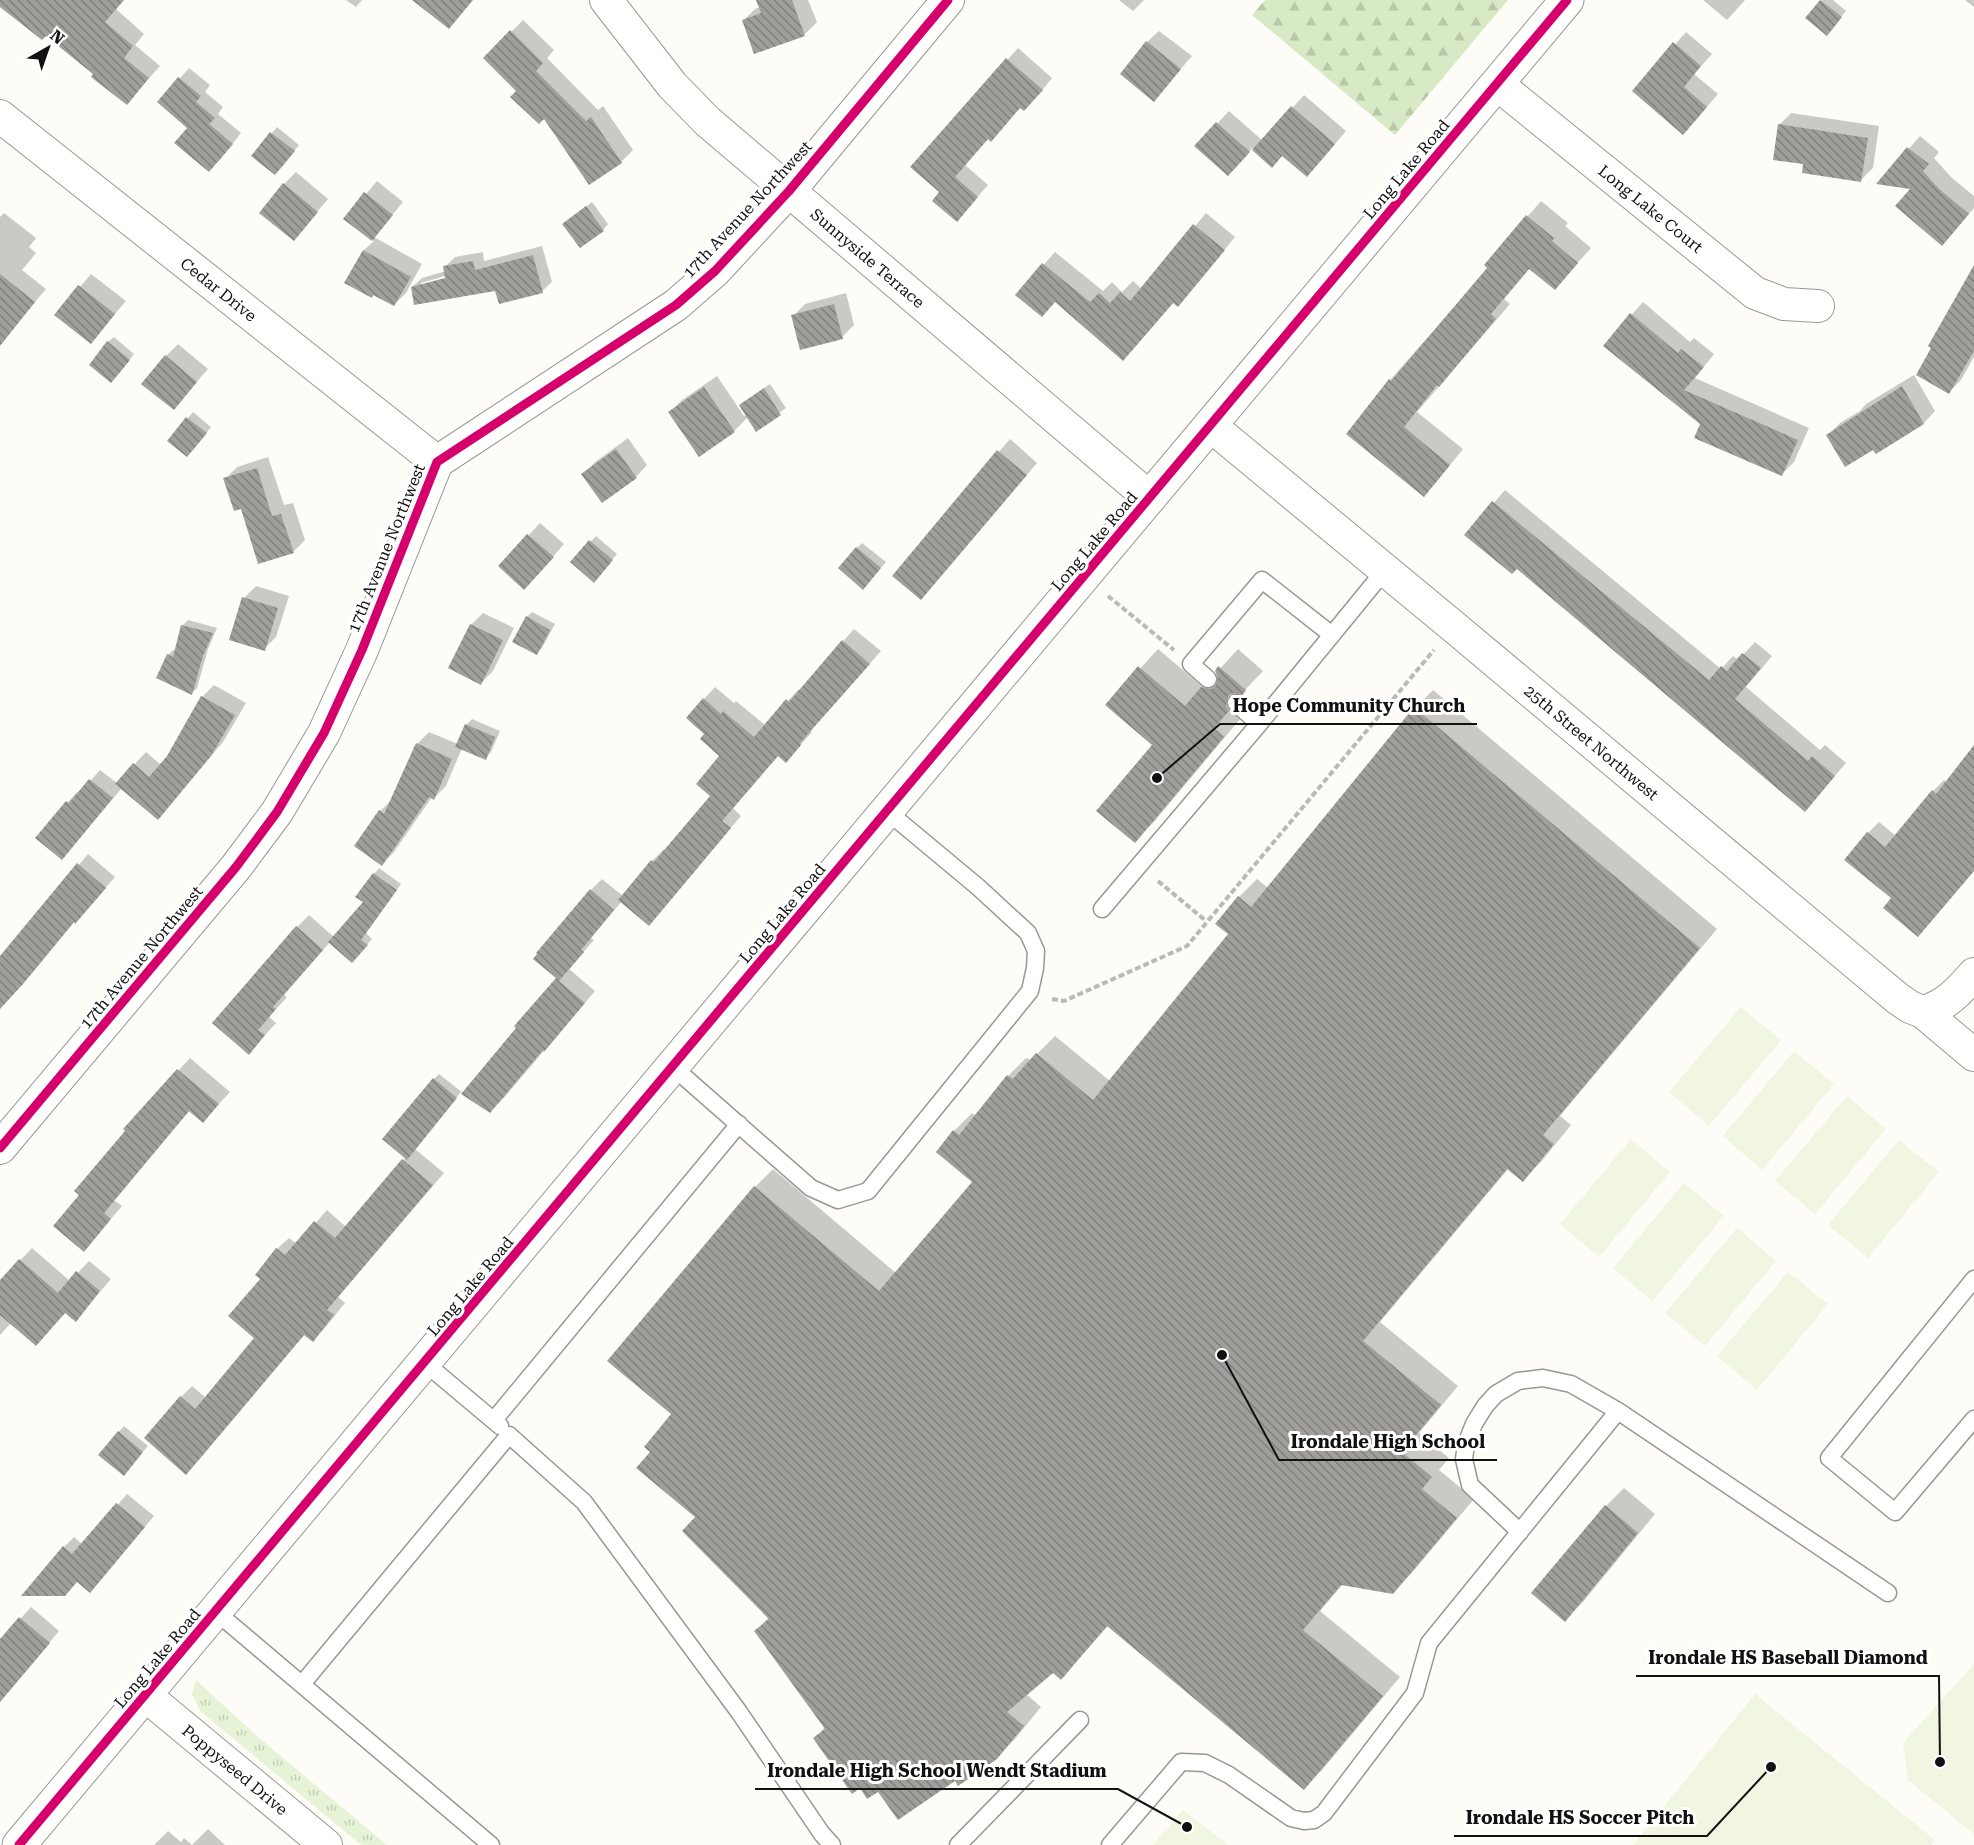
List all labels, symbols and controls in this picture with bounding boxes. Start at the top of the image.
north arrow [18,18,78,78]
text: N [46,26,68,48]
street label: Long Lake Road [1359,116,1453,223]
street label: 17th Avenue Northwest [679,137,816,282]
street label: Long Lake Court [1595,161,1707,257]
street label: Sunnyside Terrace [807,205,928,312]
street label: Cedar Drive [177,254,260,326]
street label: 17th Avenue Northwest [344,461,429,635]
street label: Long Lake Road [1047,488,1141,595]
street label: 25th Street Northwest [1521,681,1662,804]
callout: Hope Community Church [1220,688,1477,724]
text: Hope Community Church [1233,695,1465,716]
street label: Long Lake Road [735,860,829,967]
street label: 17th Avenue Northwest [76,882,207,1033]
street label: Long Lake Road [423,1233,517,1340]
callout: Irondale High School [1279,1424,1497,1460]
text: Irondale High School [1291,1431,1485,1452]
street label: Long Lake Road [110,1605,204,1712]
callout: Irondale HS Baseball Diamond [1636,1640,1939,1676]
text: Irondale HS Baseball Diamond [1648,1647,1928,1668]
street label: Poppyseed Drive [178,1721,291,1819]
callout: Irondale High School Wendt Stadium [755,1753,1118,1789]
text: Irondale High School Wendt Stadium [767,1760,1107,1781]
callout: Irondale HS Soccer Pitch [1454,1800,1707,1836]
text: Irondale HS Soccer Pitch [1466,1807,1694,1828]

